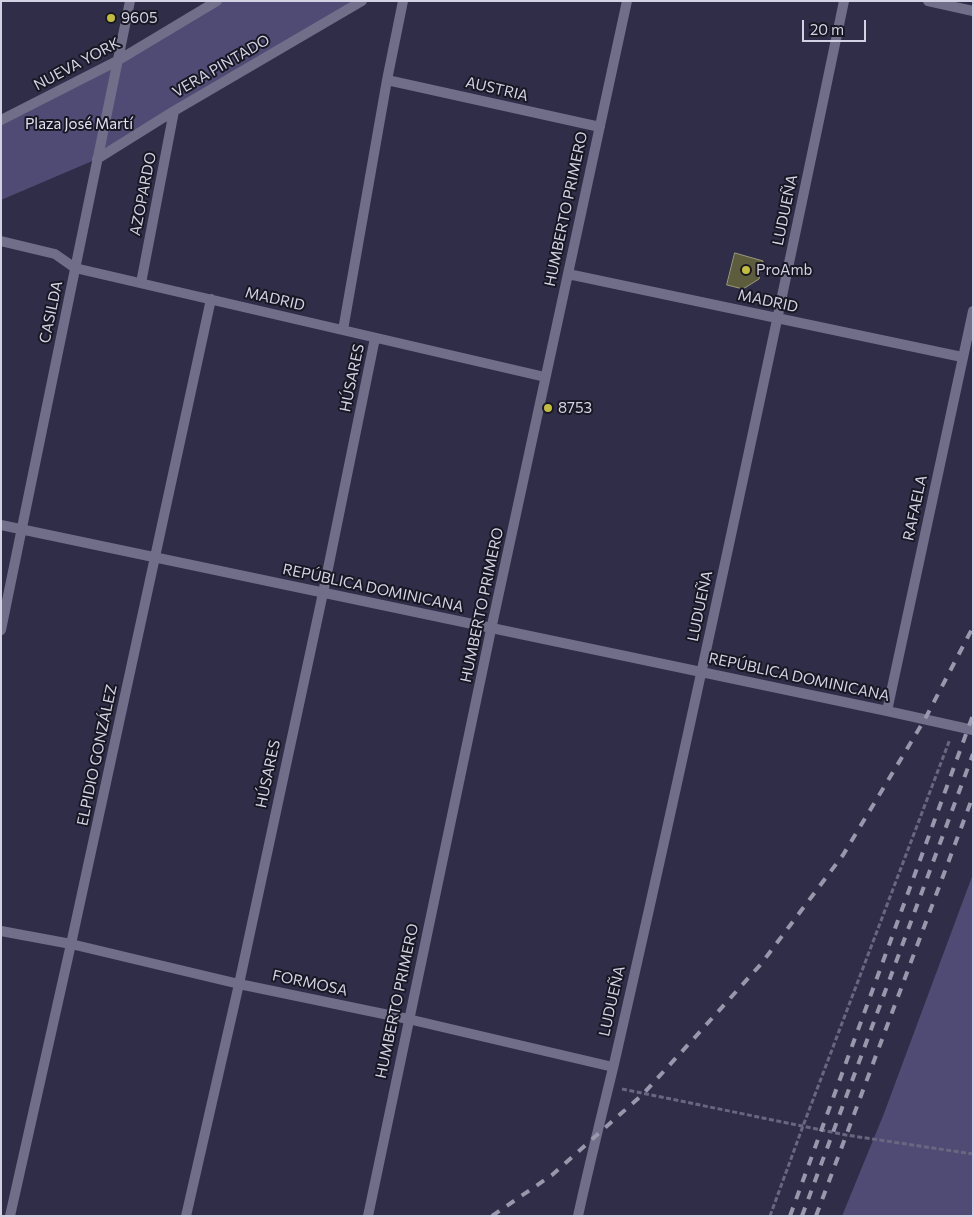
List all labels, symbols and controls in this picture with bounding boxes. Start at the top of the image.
place label: 9605 [121,9,158,27]
scale bar [804,10,868,42]
marker: 9605 [105,12,117,24]
text: 20 m [810,20,844,38]
street label: VERA PINTADO [169,31,273,101]
street label: NUEVA YORK [31,34,123,94]
street label: AUSTRIA [464,73,530,105]
park label: Plaza José Martí [25,115,133,133]
street label: HUMBERTO PRIMERO [541,130,591,288]
street label: AZOPARDO [126,151,160,237]
street label: LUDUEÑA [769,173,801,247]
place label: ProAmb [756,261,812,279]
marker: ProAmb [740,264,752,276]
street label: CASILDA [36,279,66,345]
street label: MADRID [243,283,307,315]
street label: MADRID [736,286,800,316]
street label: HÚSARES [336,342,368,414]
place label: 8753 [558,399,592,417]
marker: 8753 [542,402,554,414]
street label: RAFAELA [899,474,931,542]
street label: HUMBERTO PRIMERO [457,526,507,684]
street label: REPÚBLICA DOMINICANA [281,560,465,616]
street label: LUDUEÑA [684,569,716,643]
street label: REPÚBLICA DOMINICANA [707,649,891,705]
street label: ELPIDIO GONZÁLEZ [73,683,121,827]
street label: HÚSARES [252,738,284,810]
street label: HUMBERTO PRIMERO [372,922,422,1080]
street label: LUDUEÑA [595,964,629,1038]
street label: FORMOSA [271,966,349,1000]

